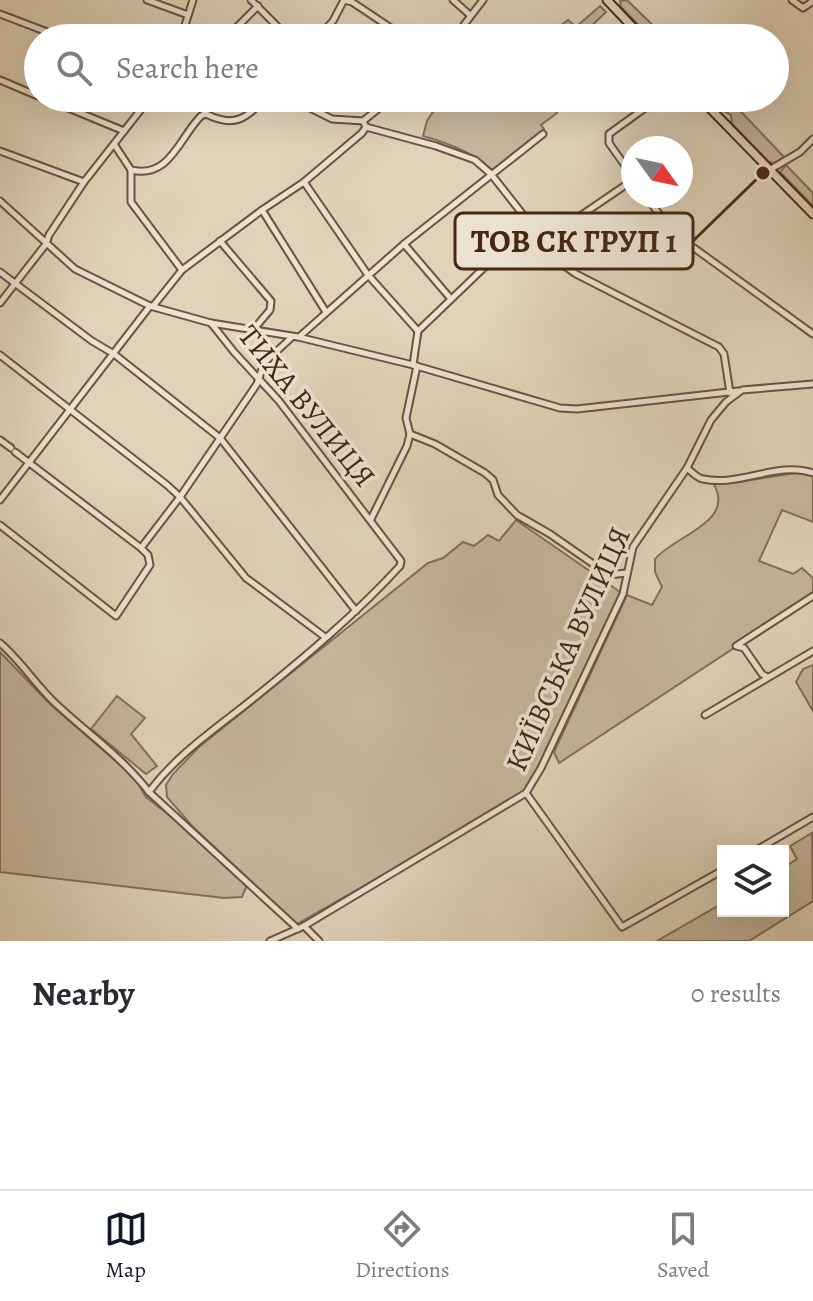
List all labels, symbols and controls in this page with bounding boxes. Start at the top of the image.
search box [24,24,789,112]
icon: search [52,46,96,90]
text: Search here [116,48,259,88]
north arrow [621,136,693,208]
callout: ТОВ СК ГРУП 1 [455,213,693,269]
text: ТОВ СК ГРУП 1 [471,219,677,263]
street label: ТИХА ВУЛИЦЯ [229,317,385,495]
street label: КИЇВСЬКА ВУЛИЦЯ [496,520,640,778]
map controls [717,845,789,917]
button: layers [717,845,789,917]
text: Nearby [32,970,135,1017]
text: 0 results [691,976,781,1011]
tab: Map [104,1207,148,1285]
tab: Directions [355,1207,450,1285]
tab: Saved [657,1207,709,1285]

